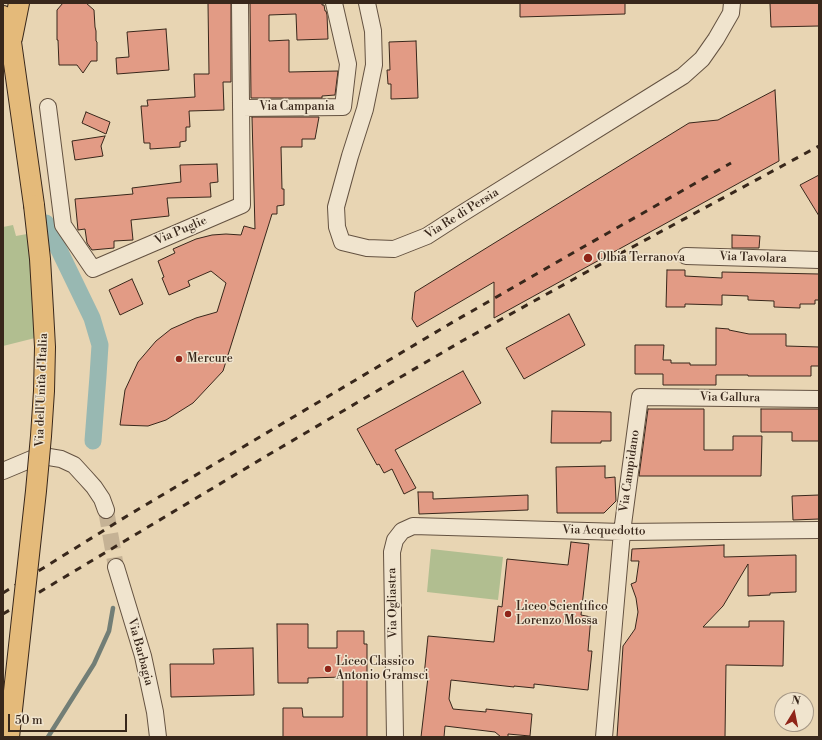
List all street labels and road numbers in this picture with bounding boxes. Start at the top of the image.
street label: Via Campania [259,100,335,114]
street label: Via Re di Persia [422,186,502,242]
street label: Via Puglie [153,214,209,248]
street label: Via Tavolara [719,250,787,266]
street label: Via dell'Unità d'Italia [33,333,51,447]
street label: Via Gallura [700,390,760,406]
street label: Via Campidano [617,429,643,513]
street label: Via Acquedotto [562,523,646,539]
street label: Via Ogliastra [385,568,401,638]
street label: Via Barbagia [124,617,156,687]

